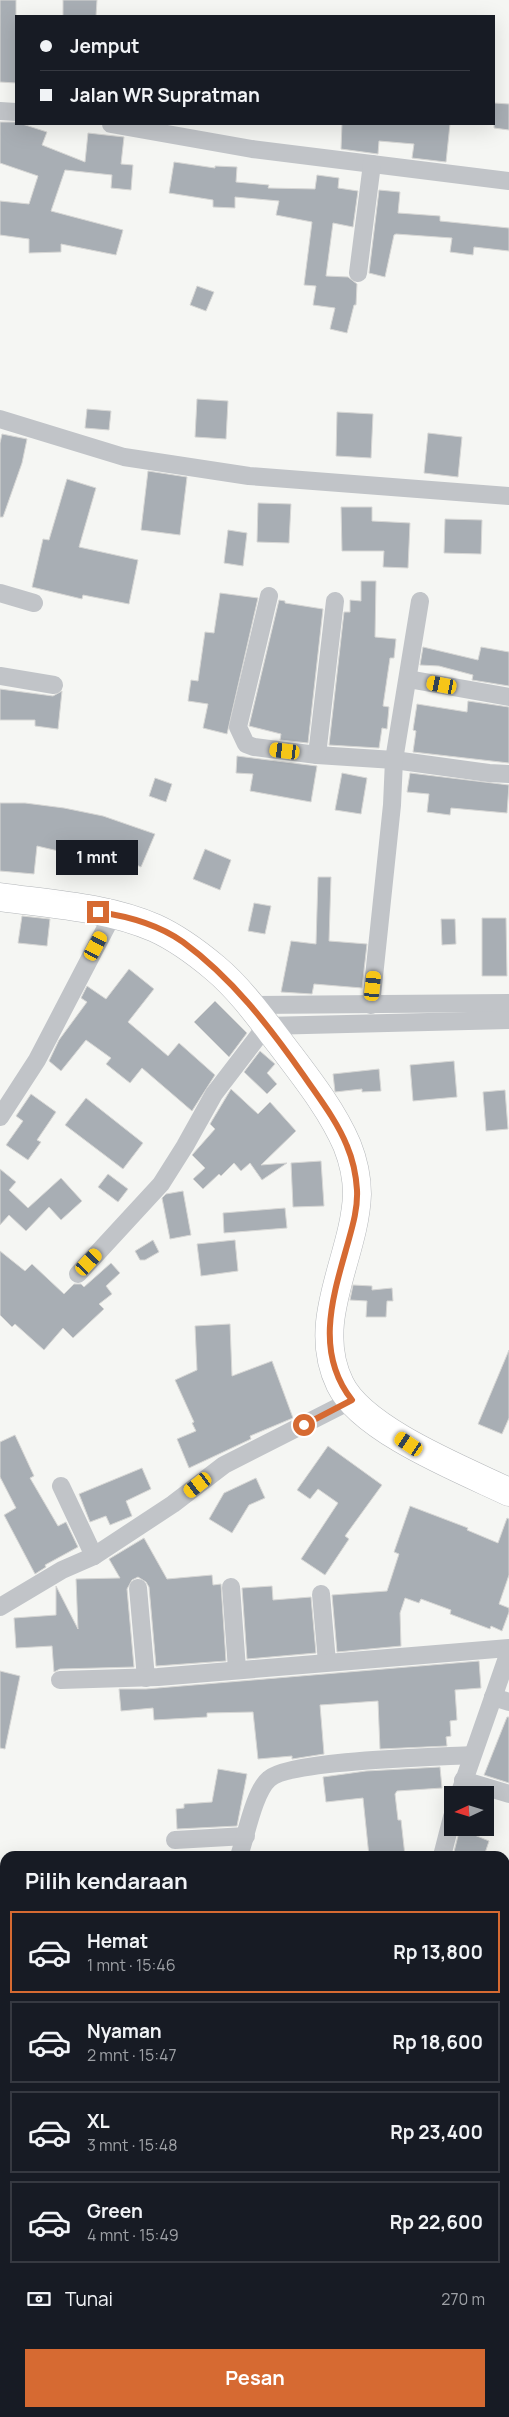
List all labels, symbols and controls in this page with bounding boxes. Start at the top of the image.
text: Jemput [70,33,140,59]
text: Jalan WR Supratman [70,82,260,108]
car [425,675,458,695]
car [269,742,300,760]
callout: 1 mnt [57,840,139,874]
text: 1 mnt [76,846,118,868]
route end [87,901,109,923]
car [82,929,109,963]
car [363,970,382,1002]
car [73,1246,104,1278]
route start [293,1414,315,1436]
car [392,1429,425,1459]
car [181,1470,214,1500]
north arrow [444,1786,494,1836]
map controls [444,1786,494,1836]
text: Pilih kendaraan [25,1866,188,1896]
text: Hemat [87,1928,148,1954]
icon: car [27,1930,72,1975]
text: Rp 13,800 [393,1939,483,1965]
text: 1 mnt · 15:46 [87,1954,176,1976]
text: Nyaman [87,2018,162,2044]
icon: car [27,2020,72,2065]
text: Rp 18,600 [392,2029,483,2055]
text: 2 mnt · 15:47 [87,2044,177,2066]
text: XL [87,2108,110,2134]
icon: car [27,2110,72,2155]
text: Rp 23,400 [390,2119,483,2145]
text: 3 mnt · 15:48 [87,2134,178,2156]
text: Green [87,2198,143,2224]
icon: car [27,2200,72,2245]
text: Rp 22,600 [390,2209,483,2235]
text: 4 mnt · 15:49 [87,2224,179,2246]
icon: cash [25,2285,53,2313]
text: Tunai [65,2286,113,2312]
text: 270 m [441,2288,485,2310]
button: Pesan [25,2349,485,2407]

